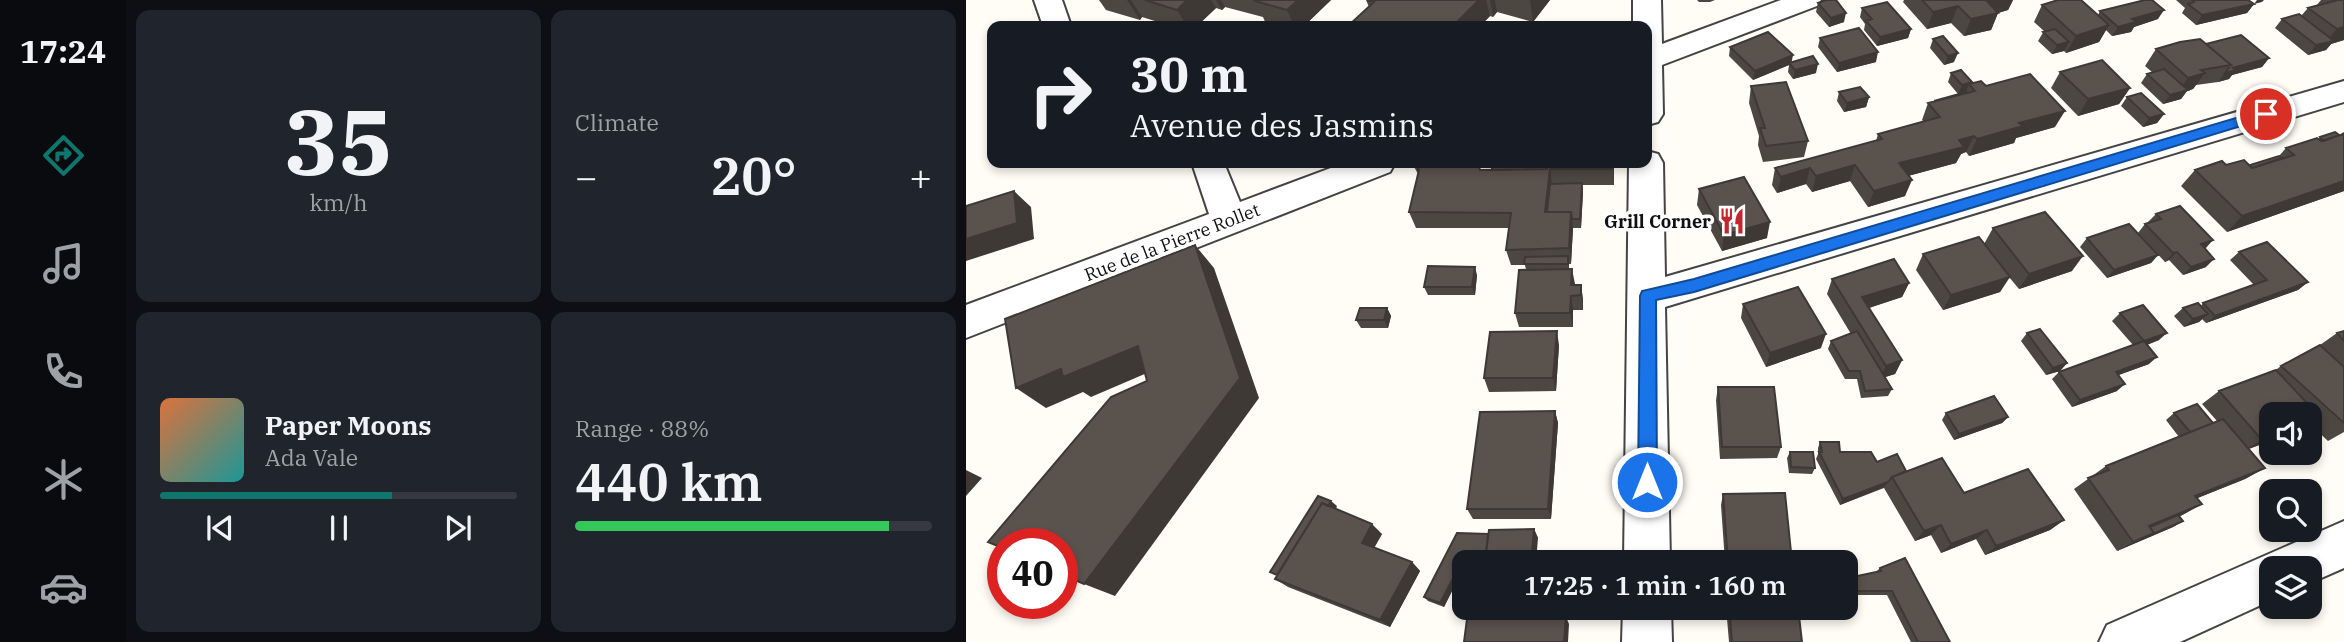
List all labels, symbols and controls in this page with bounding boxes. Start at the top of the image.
text: 17:24 [20,30,106,72]
text: 30 m [1130,42,1248,105]
icon: right [1015,49,1106,140]
text: 35 [284,82,393,200]
pin [2236,84,2296,144]
icon: arrive [2247,95,2285,133]
text: Avenue des Jasmins [1130,104,1434,146]
text: Climate [575,107,659,137]
icon: directions [39,131,88,180]
text: 20° [710,142,797,209]
text: − [575,152,598,201]
text: + [909,152,932,201]
text: km/h [309,187,368,217]
street label: Rue de la Pierre Rollet [1081,198,1263,286]
restaurant icon: Grill Corner [1717,206,1747,236]
place label: Grill Corner [1604,210,1711,233]
icon: music [39,239,88,288]
icon: phone [39,347,88,396]
map controls [2259,402,2322,619]
button: sound [2259,402,2322,465]
text: Paper Moons [265,408,432,442]
text: Range · 88% [575,413,709,443]
text: Ada Vale [265,442,358,472]
position arrow [1610,445,1684,519]
text: 440 km [575,448,763,515]
icon: climate [39,455,88,504]
button: search [2259,479,2322,542]
icon: previous [201,509,239,547]
icon: pause [320,509,358,547]
icon: next [439,509,477,547]
speed limit sign: 40 [987,528,1078,619]
button: layers [2259,556,2322,619]
icon: car [39,563,88,612]
text: 17:25 · 1 min · 160 m [1524,568,1786,602]

